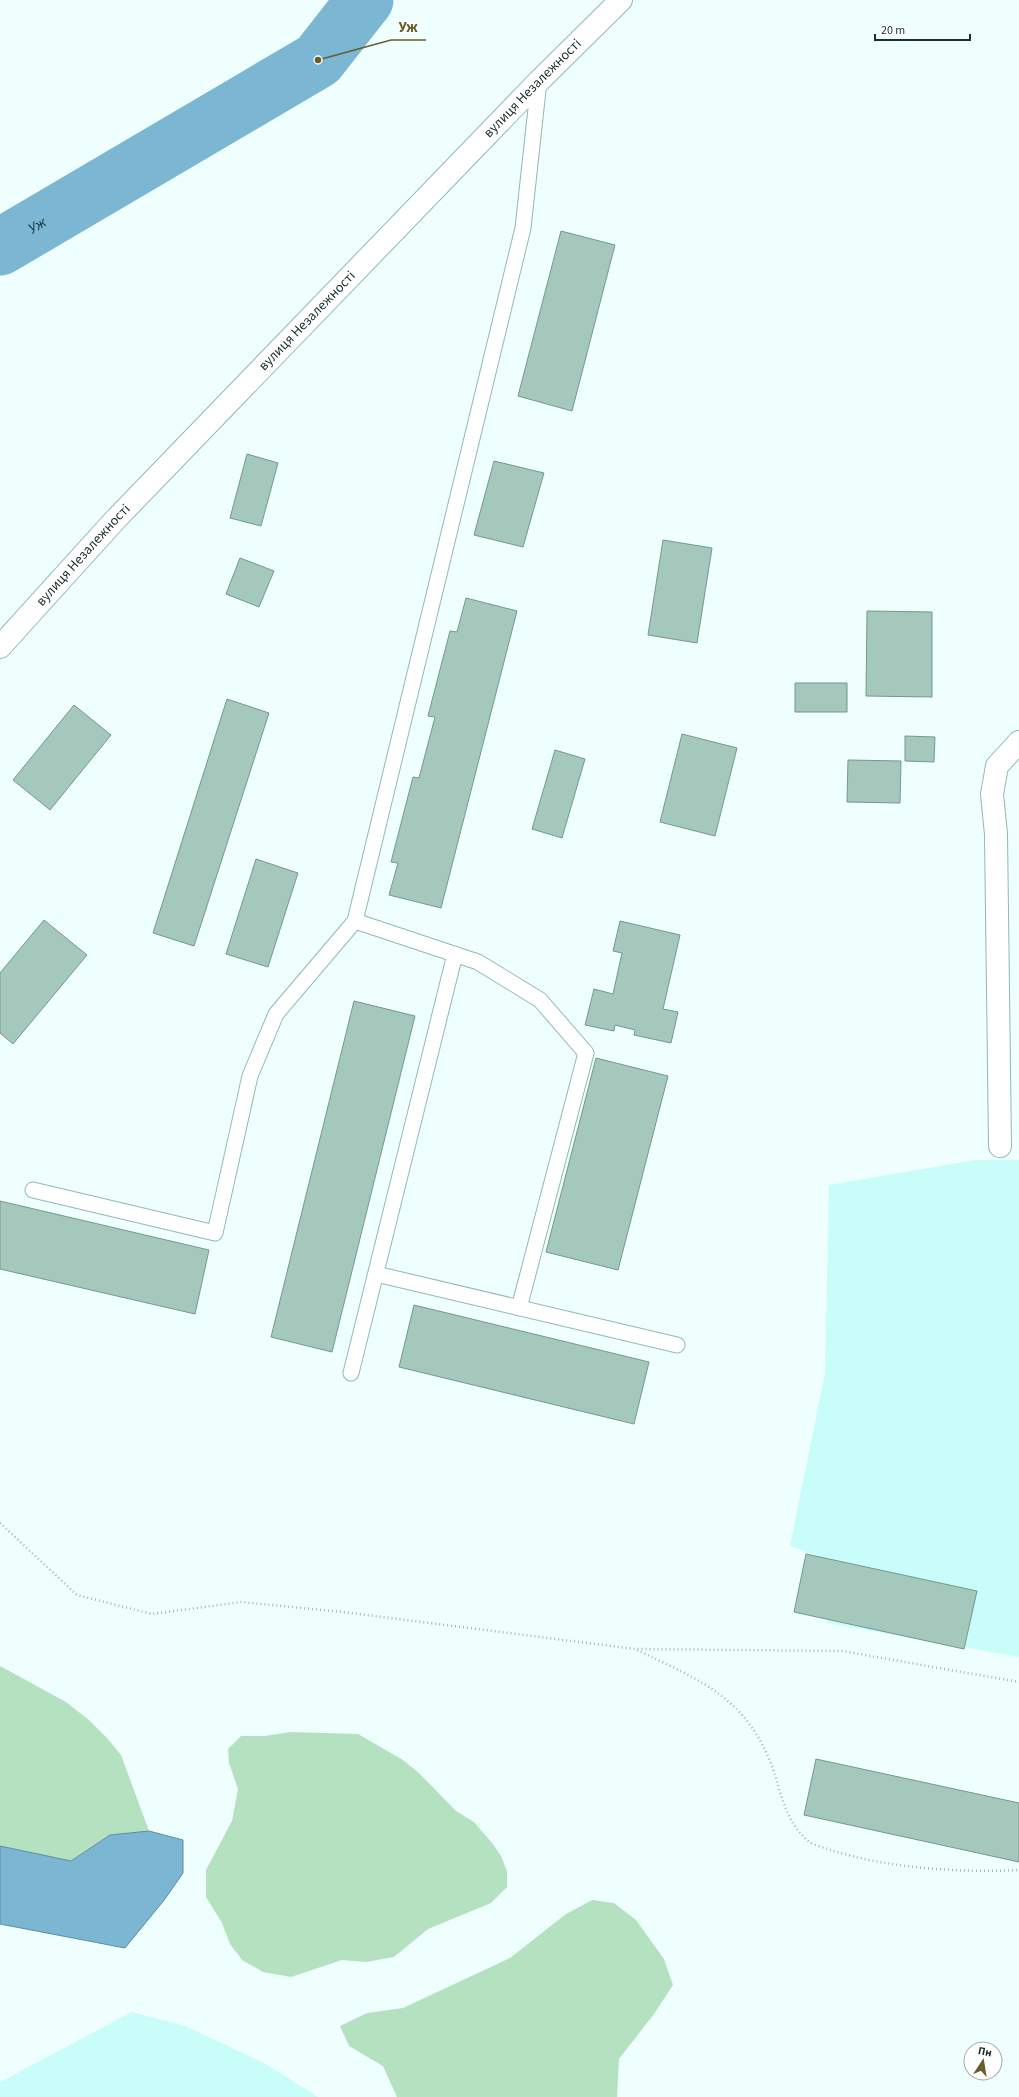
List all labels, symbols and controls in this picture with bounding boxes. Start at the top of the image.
callout: Уж [391,13,426,40]
scale bar [875,16,970,42]
text: Уж [398,17,418,38]
text: 20 m [881,22,905,39]
street label: вулиця Незалежності [479,34,586,142]
water label: Уж [24,211,51,239]
street label: вулиця Незалежності [254,267,360,375]
street label: вулиця Незалежності [32,500,135,611]
north arrow [963,2041,1003,2081]
text: Пн [977,2043,993,2060]

